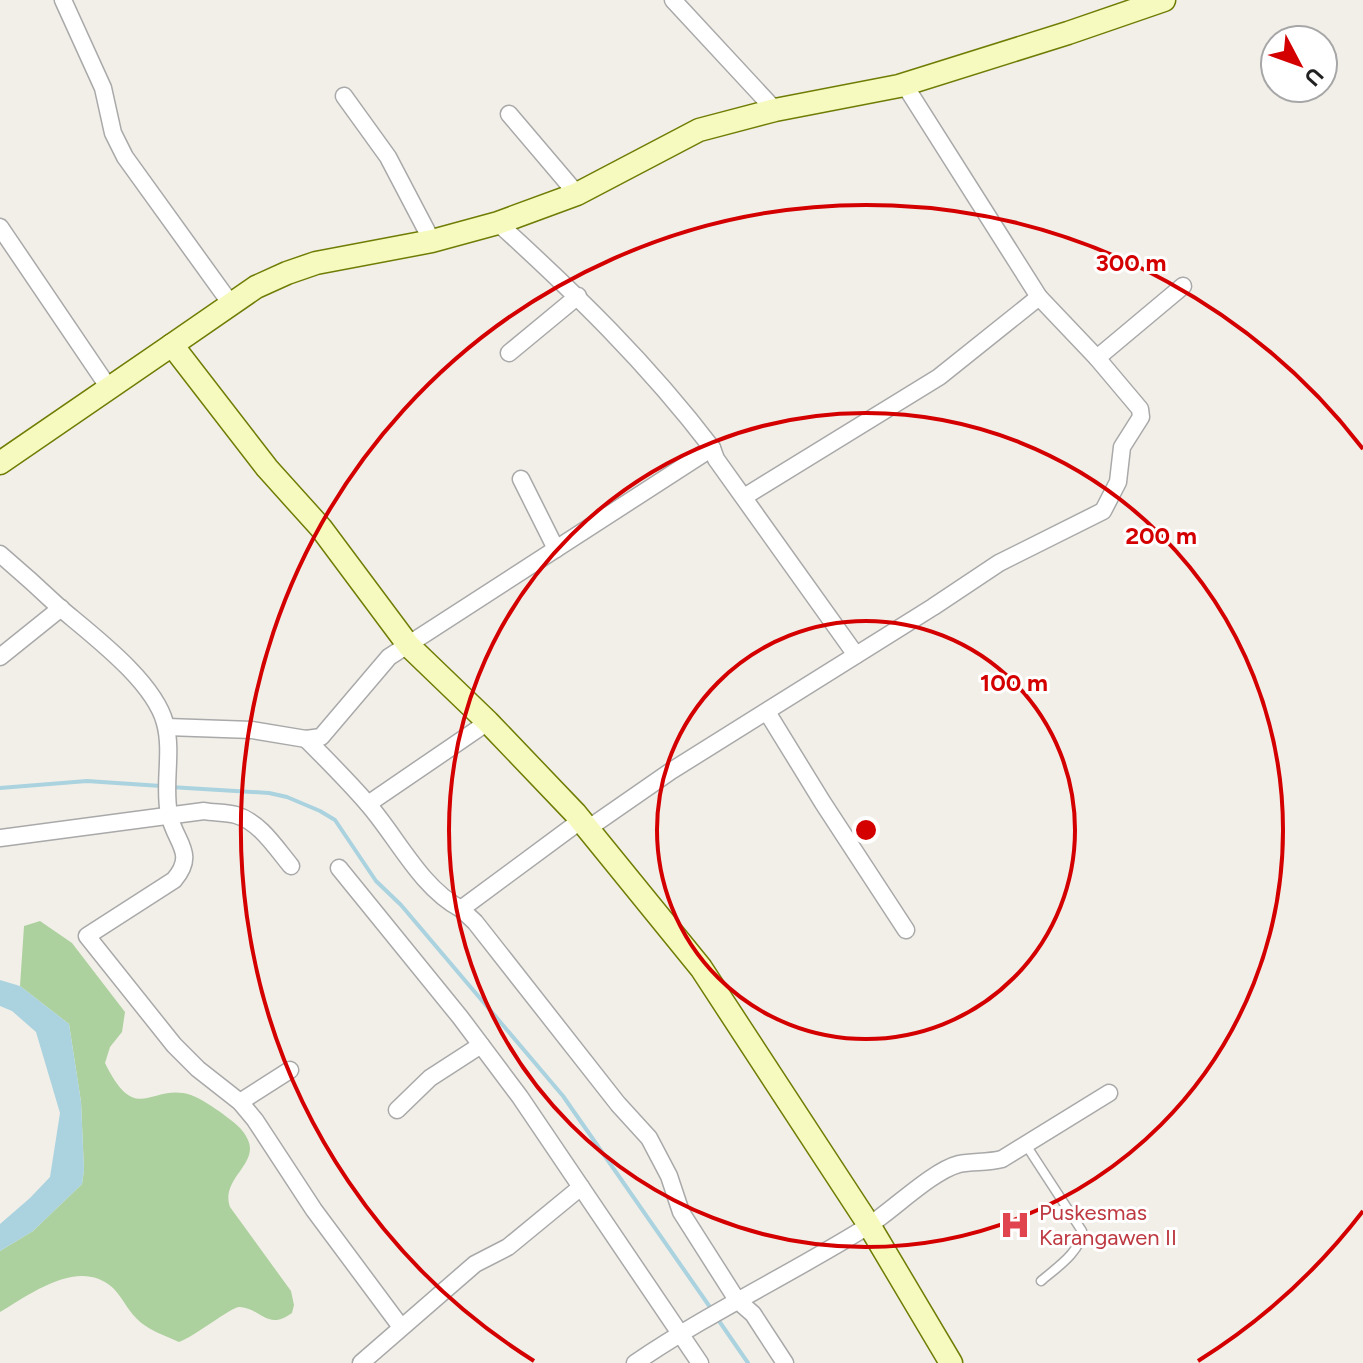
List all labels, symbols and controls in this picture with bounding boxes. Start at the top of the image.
north arrow [1259,24,1339,104]
text: U [1298,62,1329,91]
text: 300 m [1095,248,1167,277]
text: 200 m [1125,521,1197,550]
text: 100 m [980,668,1048,697]
centre of rings [852,816,880,844]
place label: Puskesmas Karangawen II [1039,1199,1177,1251]
hospital icon: Puskesmas Karangawen II [998,1208,1032,1242]

